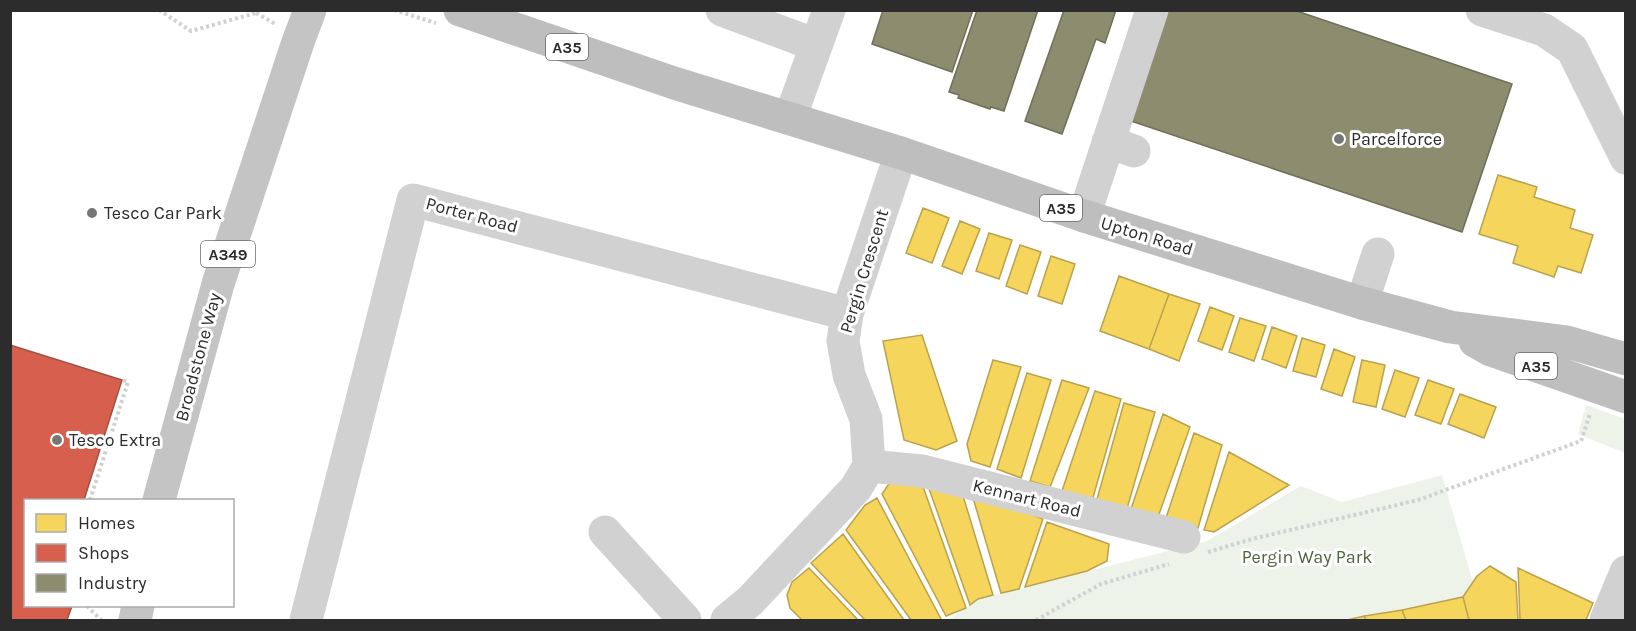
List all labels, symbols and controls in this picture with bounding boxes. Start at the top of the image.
road number: A35 [546,34,588,60]
place label: Parcelforce [1351,128,1442,150]
marker: Parcelforce [1332,132,1346,146]
street label: Porter Road [423,192,521,238]
road number: A35 [1040,195,1082,221]
place label: Tesco Car Park [104,202,222,224]
marker: Tesco Car Park [85,206,99,220]
street label: Pergin Crescent [835,206,893,336]
street label: Upton Road [1098,212,1196,260]
road number: A349 [201,241,255,267]
street label: Broadstone Way [170,290,226,424]
road number: A35 [1515,353,1557,379]
place label: Tesco Extra [69,429,161,451]
marker: Tesco Extra [50,433,64,447]
street label: Kennart Road [971,474,1083,522]
legend [24,499,234,607]
text: Homes [78,512,135,534]
text: Shops [78,542,130,564]
park label: Pergin Way Park [1242,546,1372,568]
text: Industry [78,572,147,594]

